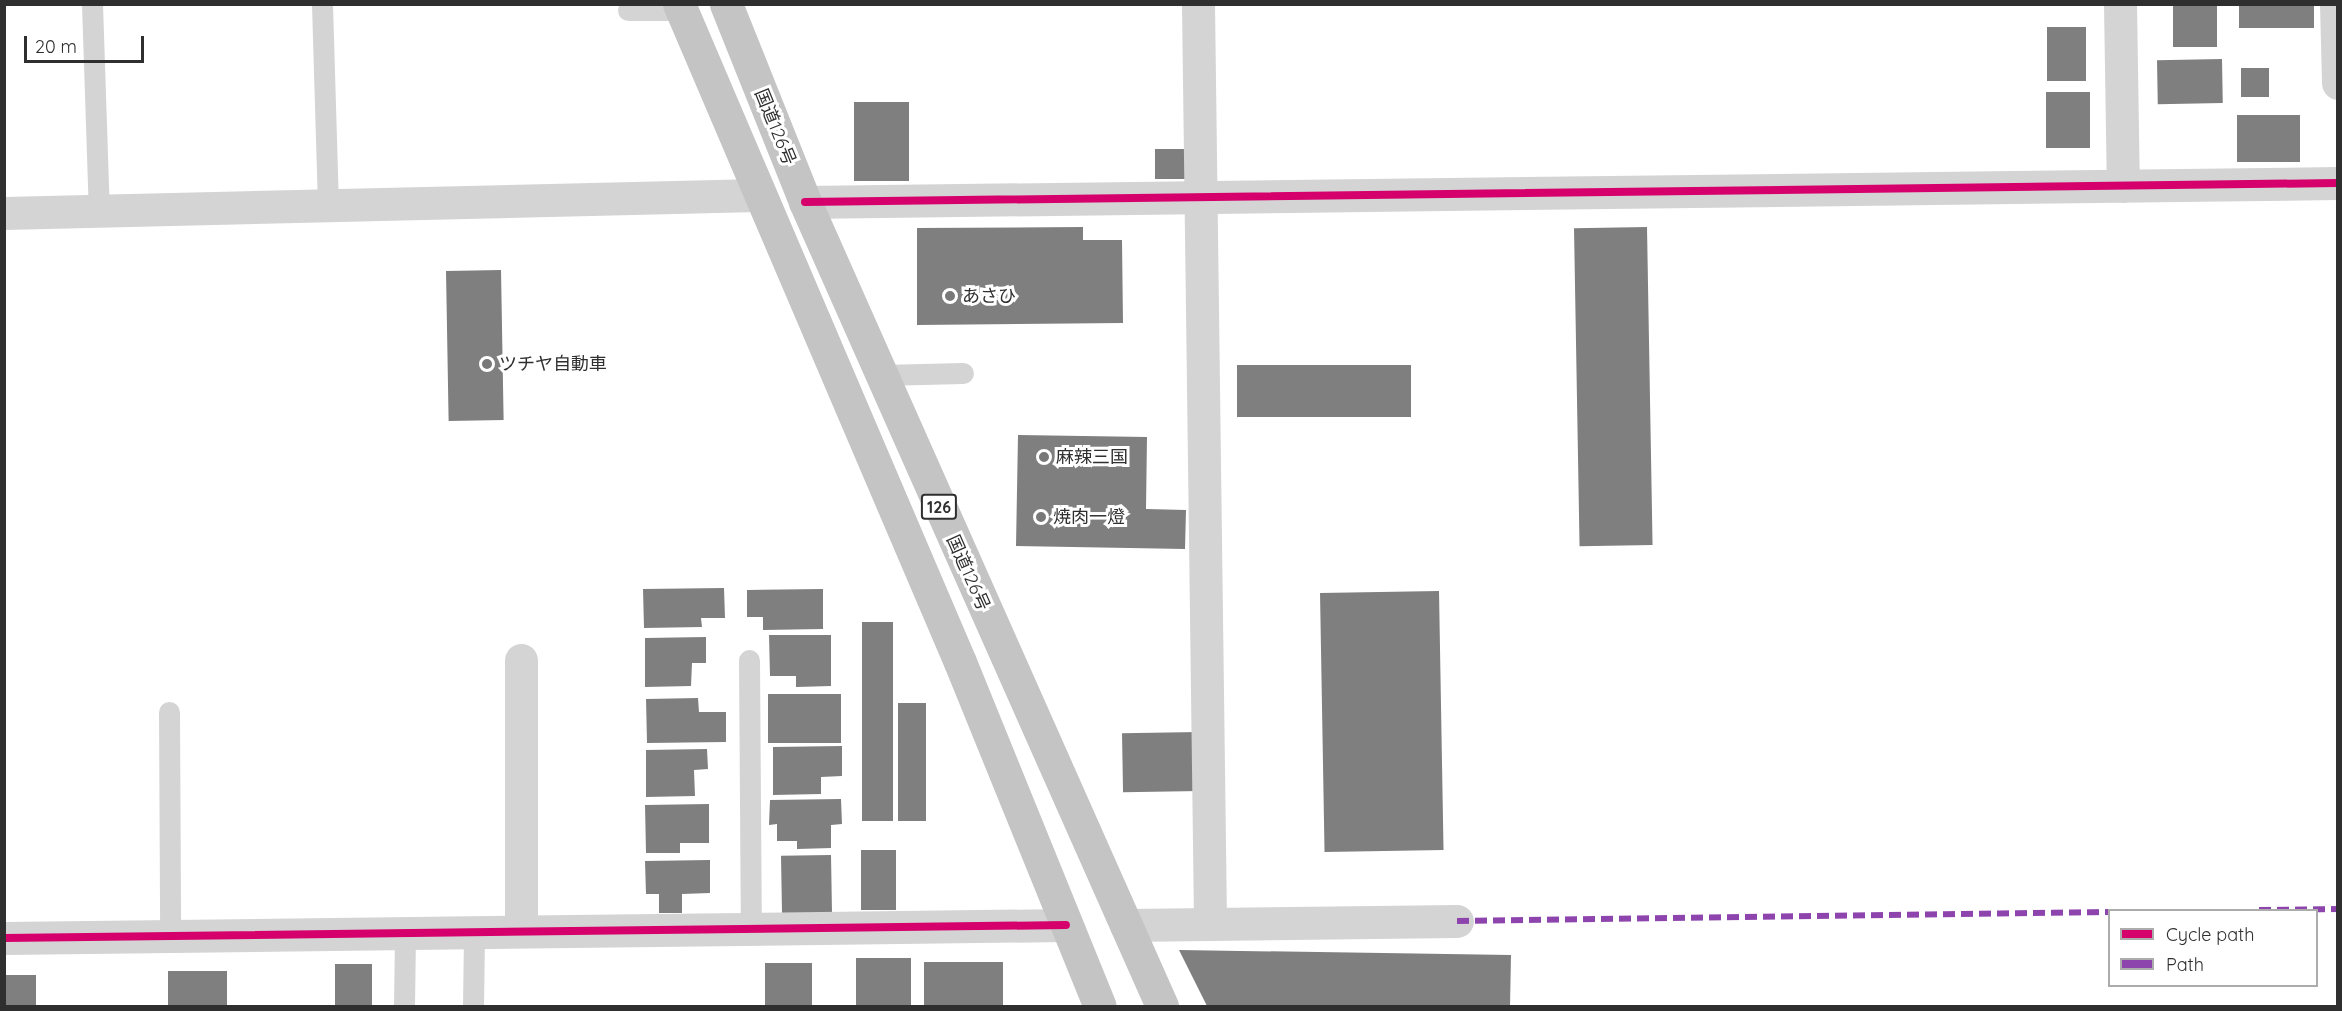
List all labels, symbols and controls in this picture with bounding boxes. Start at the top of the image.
scale bar [27,24,147,62]
text: 20 m [35,35,77,58]
street label: 国道126号 [750,86,800,168]
place label: あさひ [962,285,1016,307]
marker: あさひ [943,289,957,303]
place label: ツチヤ自動車 [499,353,607,375]
marker: ツチヤ自動車 [480,357,494,371]
place label: 麻辣三国 [1056,446,1128,468]
marker: 麻辣三国 [1037,450,1051,464]
road number: 126 [920,494,958,520]
place label: 焼肉一燈 [1053,506,1125,528]
marker: 焼肉一燈 [1034,510,1048,524]
street label: 国道126号 [942,532,994,614]
legend [2108,909,2318,987]
text: Cycle path [2166,923,2254,946]
text: Path [2166,953,2204,976]

